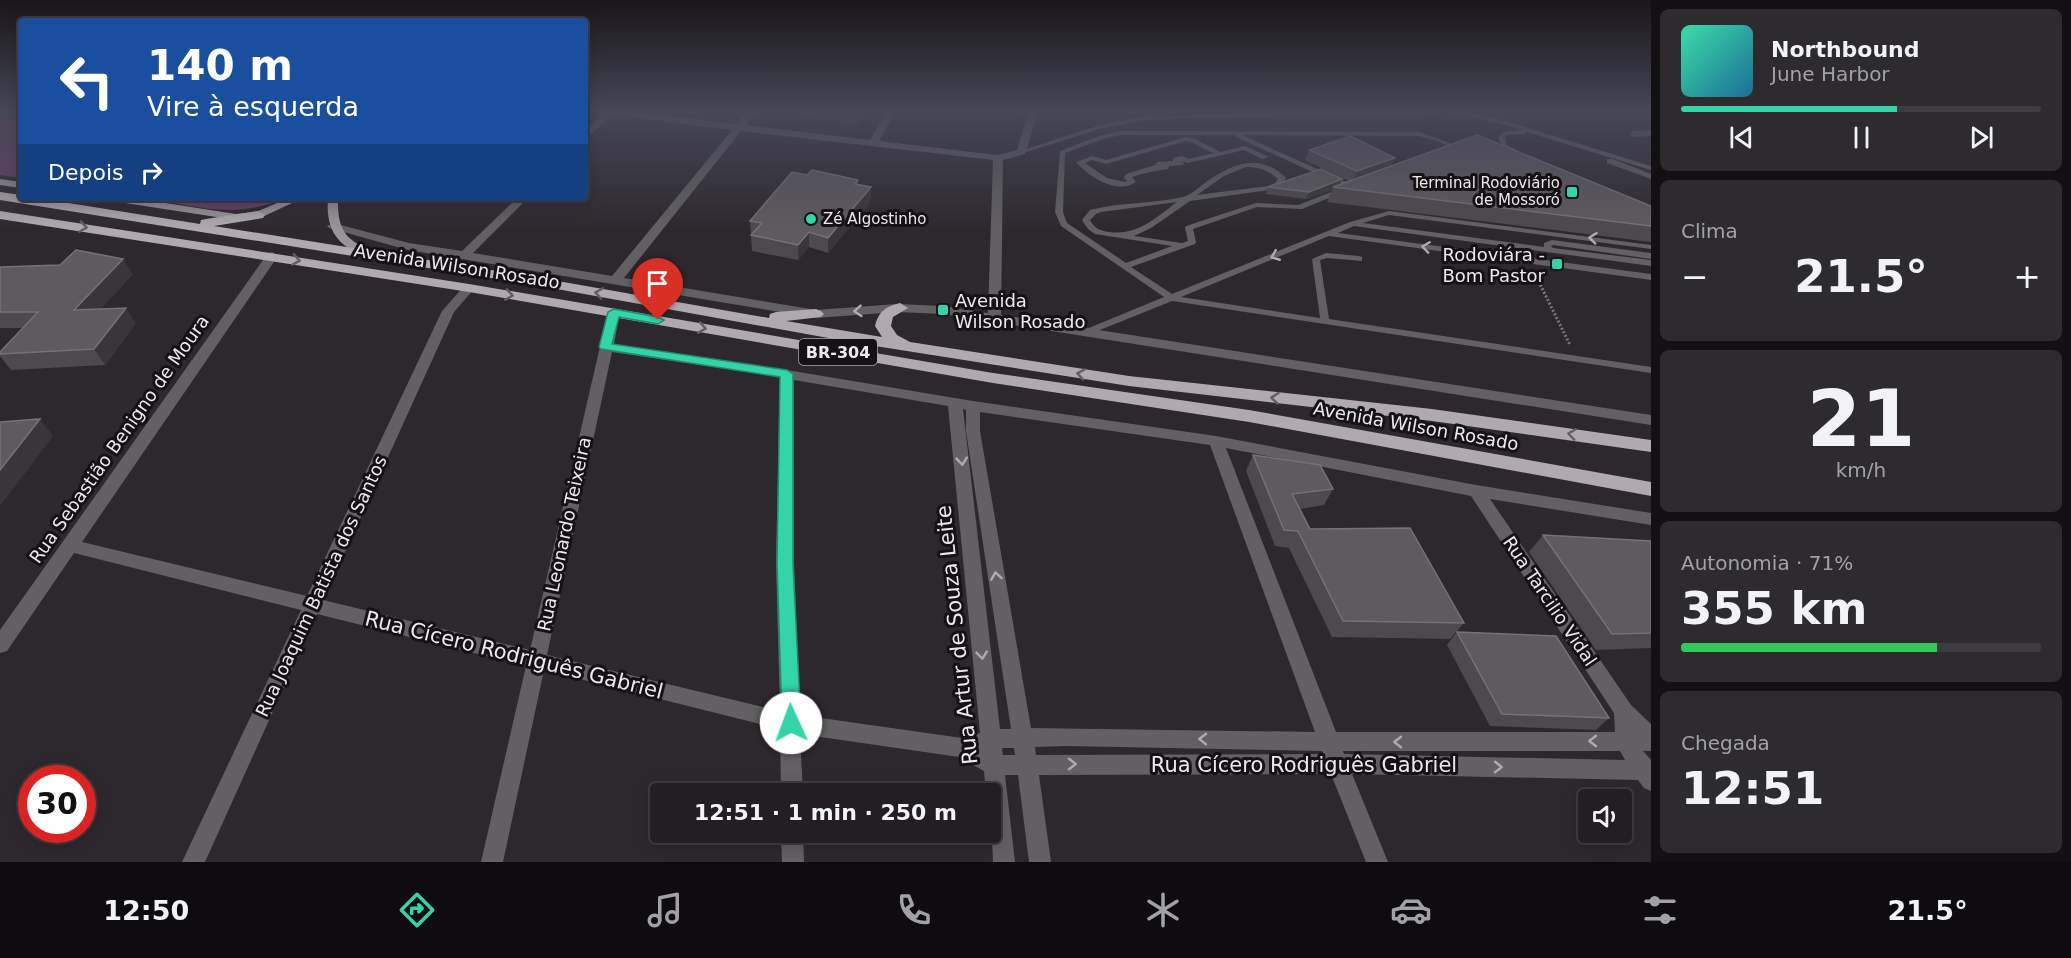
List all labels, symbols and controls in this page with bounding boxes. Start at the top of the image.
text: Northbound [1771,37,1920,62]
text: 140 m [147,41,293,90]
icon: left [48,42,126,120]
text: June Harbor [1771,62,1890,86]
text: Vire à esquerda [147,91,359,122]
icon: previous [1725,121,1758,154]
icon: pause [1845,121,1878,154]
icon: next [1965,121,1998,154]
icon: right [135,156,168,189]
text: Depois [48,160,123,185]
place label: Terminal Rodoviário de Mossoró [1411,174,1560,209]
marker: Terminal Rodoviário de Mossoró [1565,185,1579,199]
place label: Zé Algostinho [823,210,926,228]
marker: Zé Algostinho [804,212,818,226]
text: Clima [1681,219,1738,243]
one-way arrow [78,221,87,233]
one-way arrow [1589,233,1598,245]
street label: Avenida Wilson Rosado [353,239,561,293]
one-way arrow [1422,241,1431,253]
place label: Rodoviára - Bom Pastor [1442,244,1546,286]
one-way arrow [1270,249,1281,261]
text: 21.5° [1794,250,1928,303]
one-way arrow [292,253,301,265]
marker: Rodoviára - Bom Pastor [1550,257,1564,271]
text: − [1681,257,1709,296]
text: + [2013,257,2041,296]
pin [632,258,683,320]
icon: arrive [641,267,674,300]
one-way arrow [594,287,604,299]
one-way arrow [505,288,514,300]
place label: Avenida Wilson Rosado [955,290,1085,332]
marker: Avenida Wilson Rosado [936,303,950,317]
one-way arrow [854,304,863,317]
street label: Rua Sebastião Benigno de Moura [25,311,213,567]
one-way arrow [696,321,706,334]
road number: BR-304 [799,339,877,365]
one-way arrow [1077,368,1086,380]
text: 21 [1807,374,1915,464]
one-way arrow [1270,392,1279,405]
street label: Avenida Wilson Rosado [1312,398,1520,454]
one-way arrow [1568,428,1577,440]
street label: Rua Leonardo Teixeira [533,435,595,633]
street label: Rua Joaquim Batista dos Santos [251,452,391,720]
one-way arrow [955,456,968,465]
text: km/h [1836,458,1886,482]
street label: Rua Artur de Souza Leite [931,504,983,766]
street label: Rua Tarcilio Vidal [1499,532,1601,670]
text: Autonomia · 71% [1681,551,1853,575]
one-way arrow [990,571,1002,581]
text: 355 km [1681,582,1867,635]
street label: Rua Cícero Rodriguês Gabriel [362,606,666,704]
one-way arrow [975,650,988,659]
position arrow [759,691,823,755]
text: Chegada [1681,731,1770,755]
one-way arrow [1198,733,1207,745]
one-way arrow [1393,735,1402,748]
one-way arrow [1588,735,1597,747]
street label: Rua Cícero Rodriguês Gabriel [1151,753,1457,777]
one-way arrow [1068,758,1077,770]
one-way arrow [1494,761,1503,773]
text: 12:51 [1681,762,1824,815]
speed limit sign: 30 [18,765,96,843]
map controls [1578,789,1632,843]
button: sound [1578,789,1632,843]
text: 12:51 · 1 min · 250 m [694,800,957,825]
icon: directions [396,889,438,931]
icon: music [644,889,686,931]
icon: phone [893,889,935,931]
icon: climate [1142,889,1184,931]
icon: car [1390,889,1432,931]
icon: filters [1639,889,1681,931]
text: 12:50 [103,895,189,926]
text: 21.5° [1888,895,1968,926]

